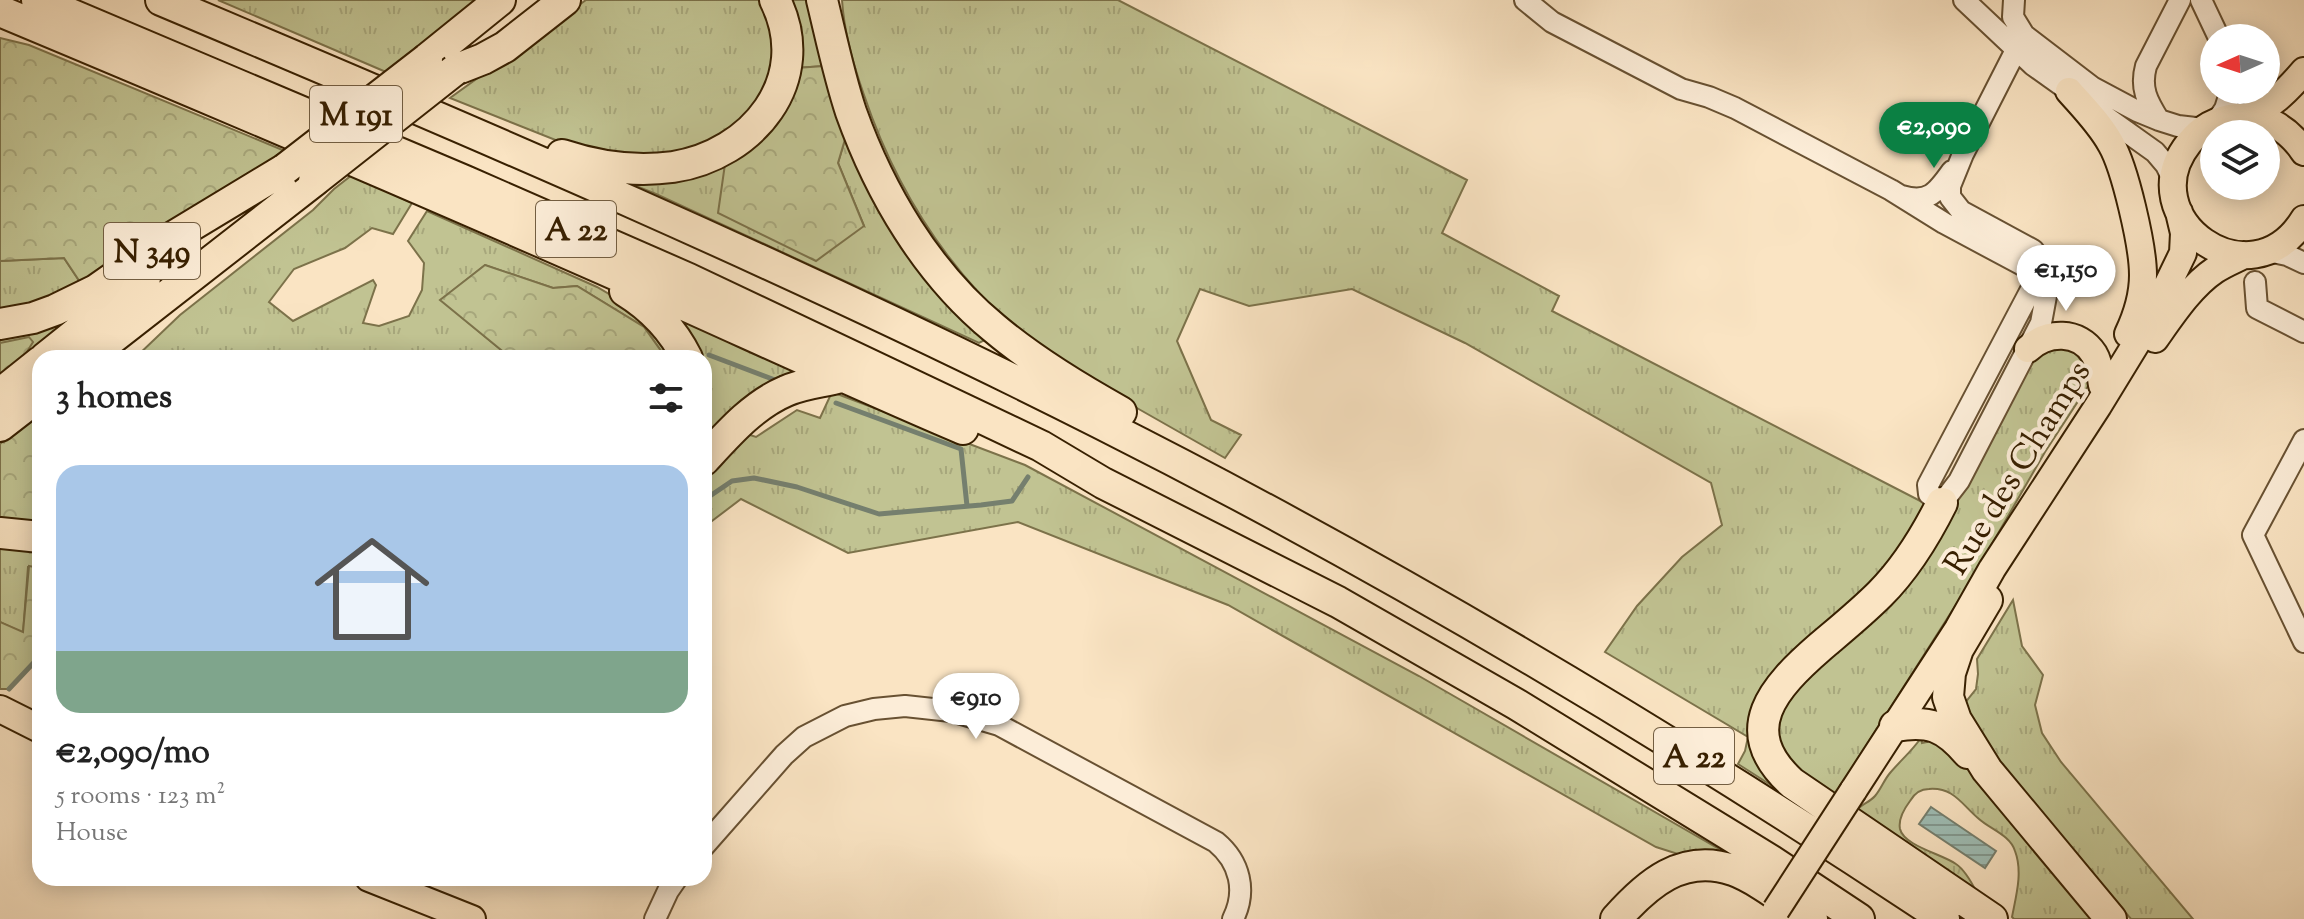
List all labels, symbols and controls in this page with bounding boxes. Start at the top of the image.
north arrow [2200,24,2280,104]
map controls [2200,24,2280,200]
road number: M 191 [310,86,402,142]
pin: €2,090 [1869,102,1999,170]
text: €2,090 [1897,109,1971,146]
button: layers [2200,120,2280,200]
road number: A 22 [536,201,616,257]
road number: N 349 [104,223,200,279]
pin: €1,150 [2001,245,2131,313]
text: €1,150 [2035,252,2097,289]
street label: Rue des Champs [1933,352,2105,586]
text: 3 homes [56,374,172,423]
icon: filters [644,376,688,420]
icon: home [300,517,444,661]
pin: €910 [929,673,1023,741]
text: €910 [951,680,1001,717]
road number: A 22 [1654,728,1734,784]
text: €2,090/mo [56,729,210,778]
text: 5 rooms · 123 m² [56,778,225,815]
text: House [56,815,128,852]

